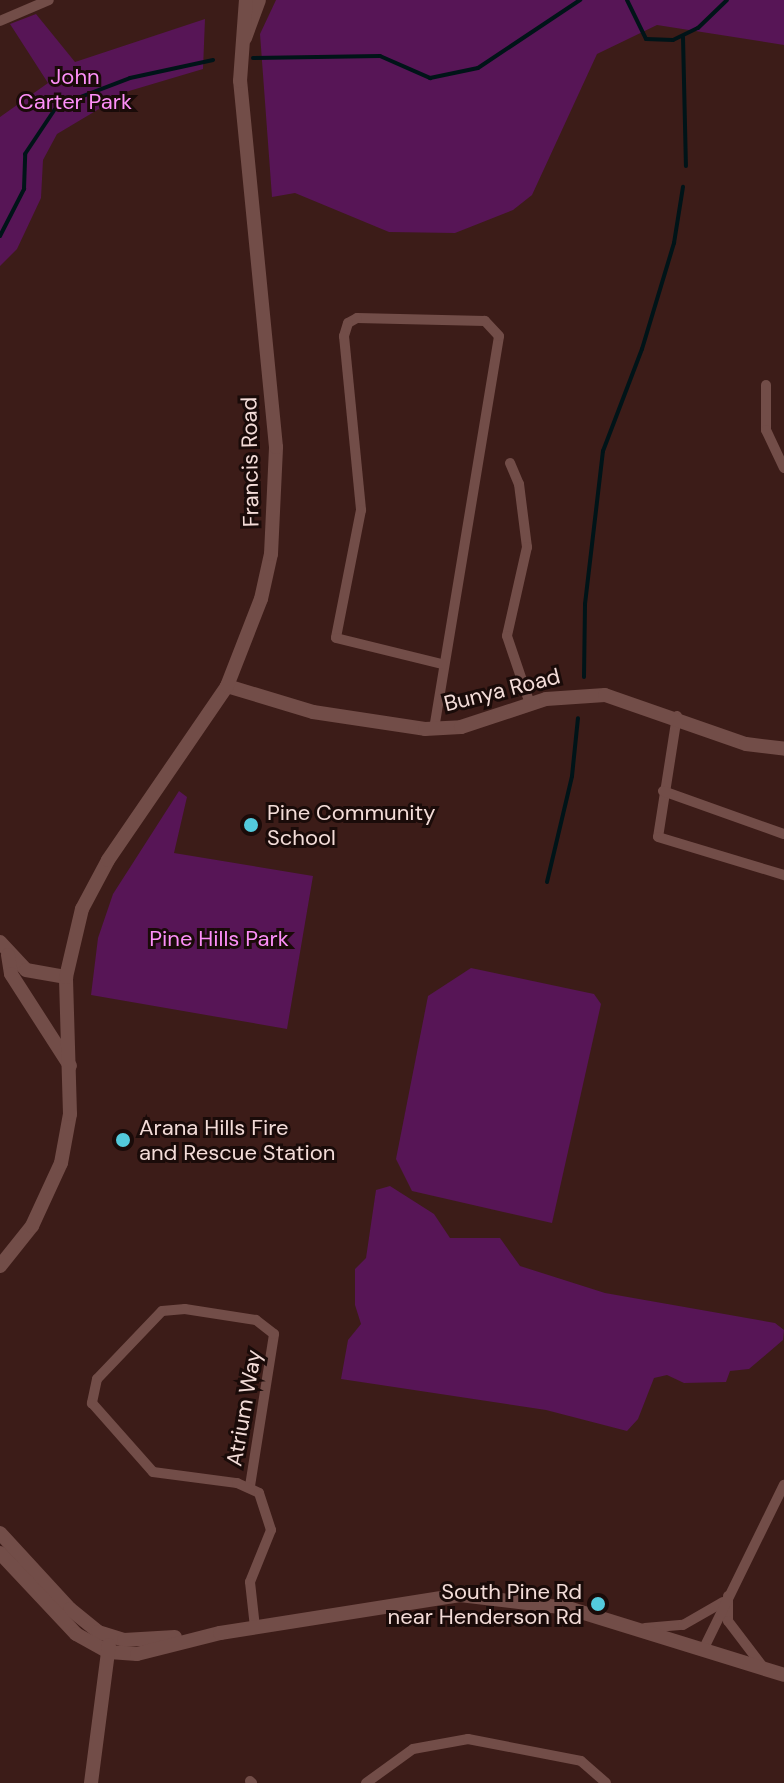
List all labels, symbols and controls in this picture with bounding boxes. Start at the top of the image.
park label: John Carter Park [18,63,132,114]
street label: Francis Road [236,397,264,527]
street label: Bunya Road [441,663,563,717]
place label: Pine Community School [267,799,435,850]
marker: Pine Community School [242,816,260,834]
park label: Pine Hills Park [149,926,289,952]
place label: Arana Hills Fire and Rescue Station [139,1114,335,1166]
marker: Arana Hills Fire and Rescue Station [114,1131,132,1149]
street label: Atrium Way [221,1348,267,1468]
place label: South Pine Rd near Henderson Rd [388,1578,582,1630]
marker: South Pine Rd near Henderson Rd [589,1595,607,1613]

